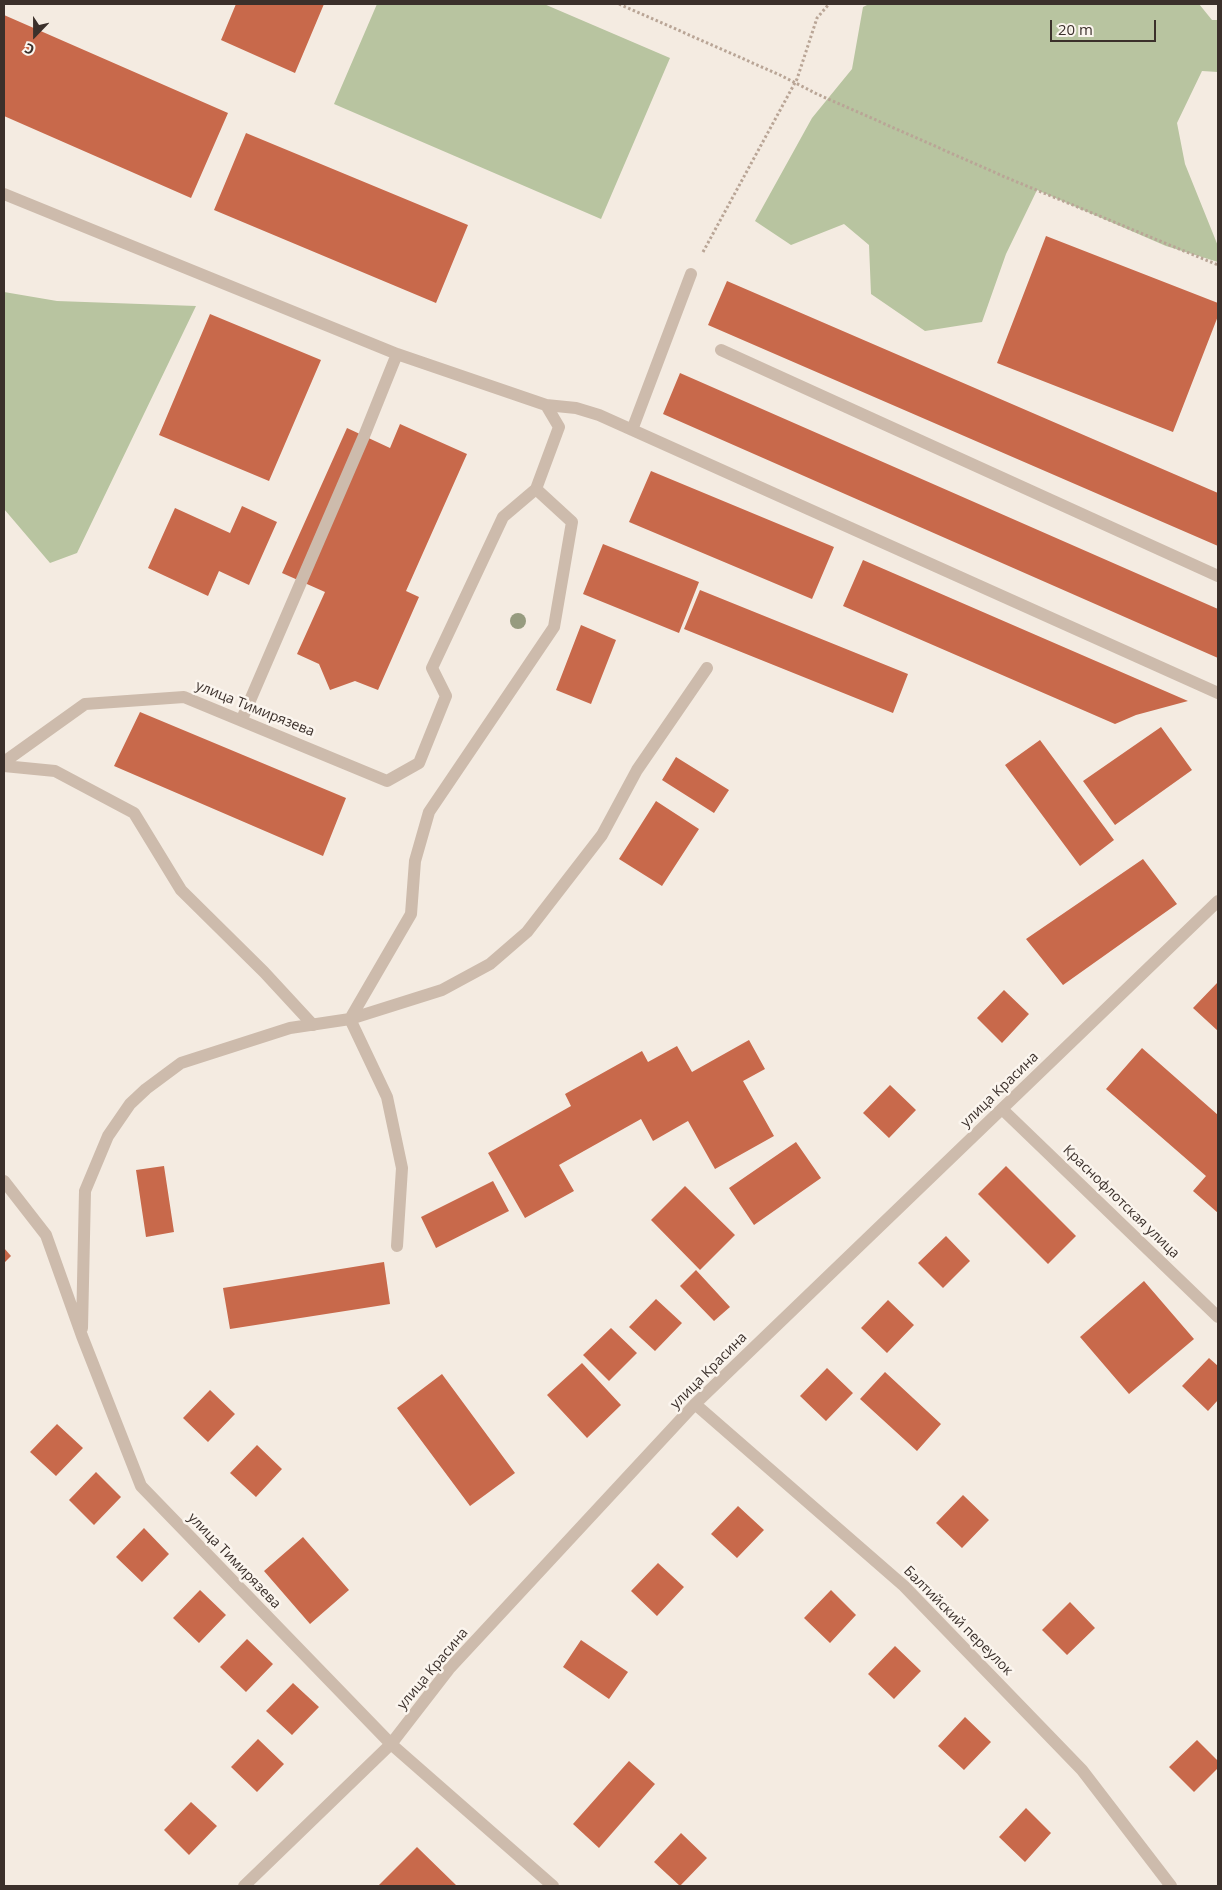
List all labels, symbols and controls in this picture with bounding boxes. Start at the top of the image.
north arrow [10,10,60,60]
scale bar [1052,10,1158,42]
text: 20 m [1058,19,1093,39]
text: С [22,39,37,60]
street label: улица Тимирязева [193,677,317,741]
street label: улица Красина [958,1049,1042,1131]
street label: Краснофлотская улица [1059,1142,1183,1262]
street label: улица Красина [667,1329,751,1413]
street label: улица Тимирязева [184,1510,284,1612]
street label: Балтийский переулок [900,1563,1016,1679]
street label: улица Красина [394,1625,472,1713]

